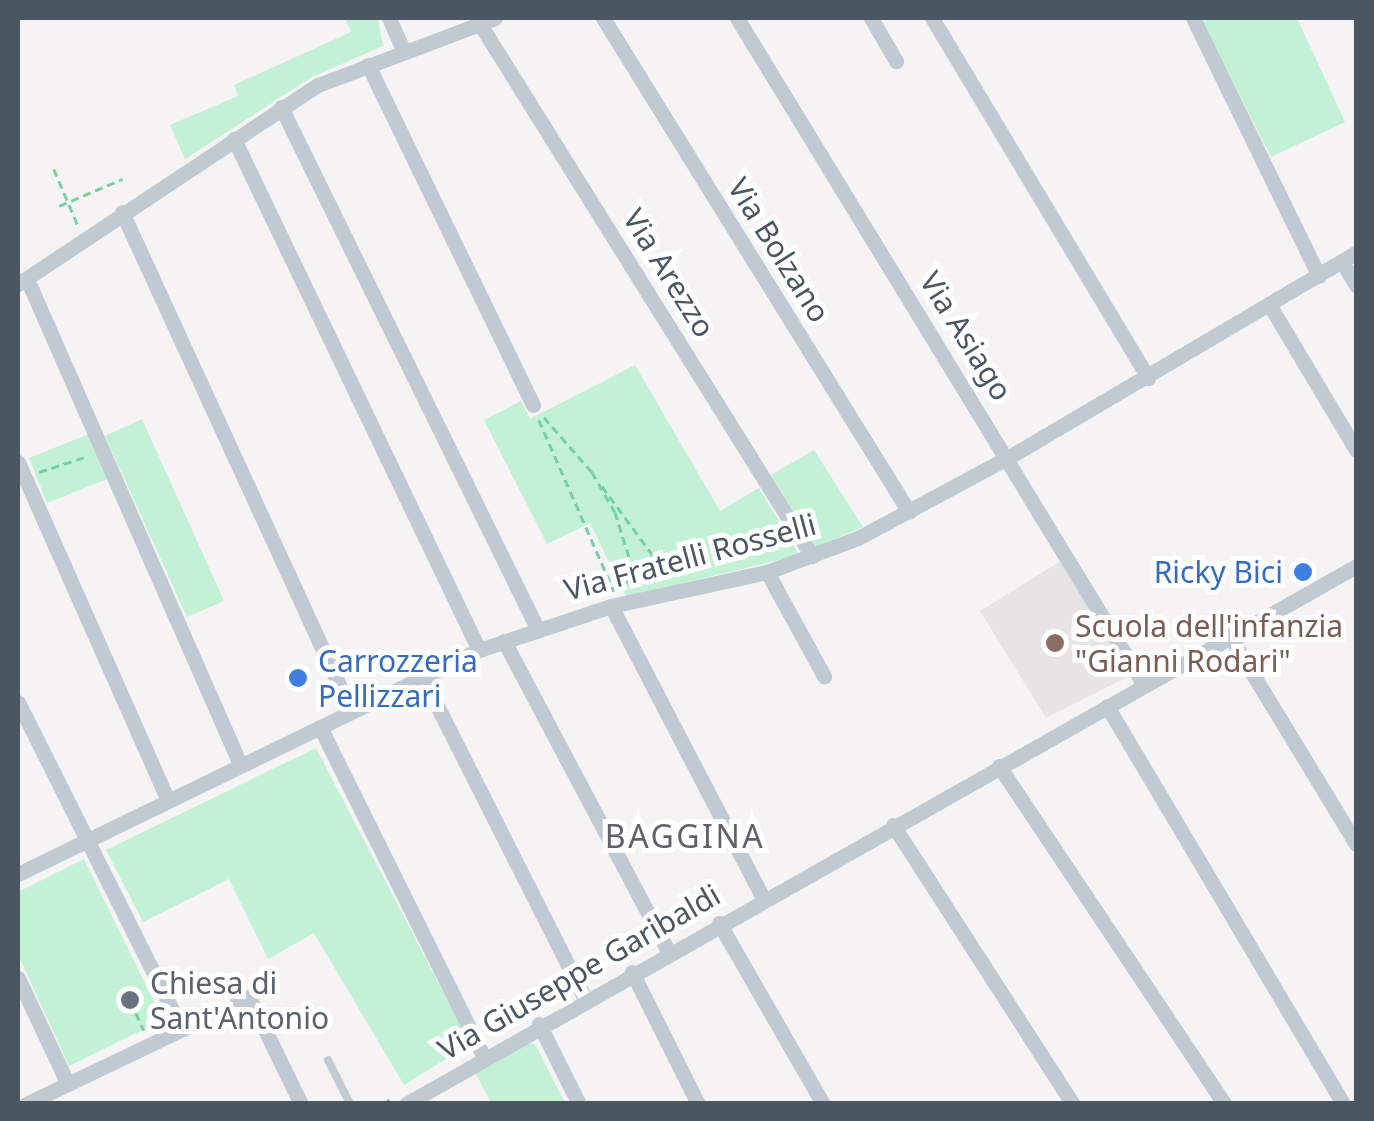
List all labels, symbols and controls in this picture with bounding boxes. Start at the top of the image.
street label: Via Bolzano [720,171,838,329]
street label: Via Arezzo [616,202,722,344]
street label: Via Asiago [912,265,1020,407]
street label: Via Fratelli Rosselli [560,506,820,608]
place label: Ricky Bici [1154,554,1283,590]
marker: Ricky Bici [1292,561,1314,583]
place label: Scuola dell'infanzia "Gianni Rodari" [1075,608,1343,678]
marker: Scuola dell'infanzia "Gianni Rodari" [1044,632,1066,654]
place label: Carrozzeria Pellizzari [318,643,478,714]
marker: Carrozzeria Pellizzari [287,667,309,689]
district label: BAGGINA [605,817,765,855]
street label: Via Giuseppe Garibaldi [432,877,726,1067]
place label: Chiesa di Sant'Antonio [150,965,329,1036]
marker: Chiesa di Sant'Antonio [119,989,141,1011]

